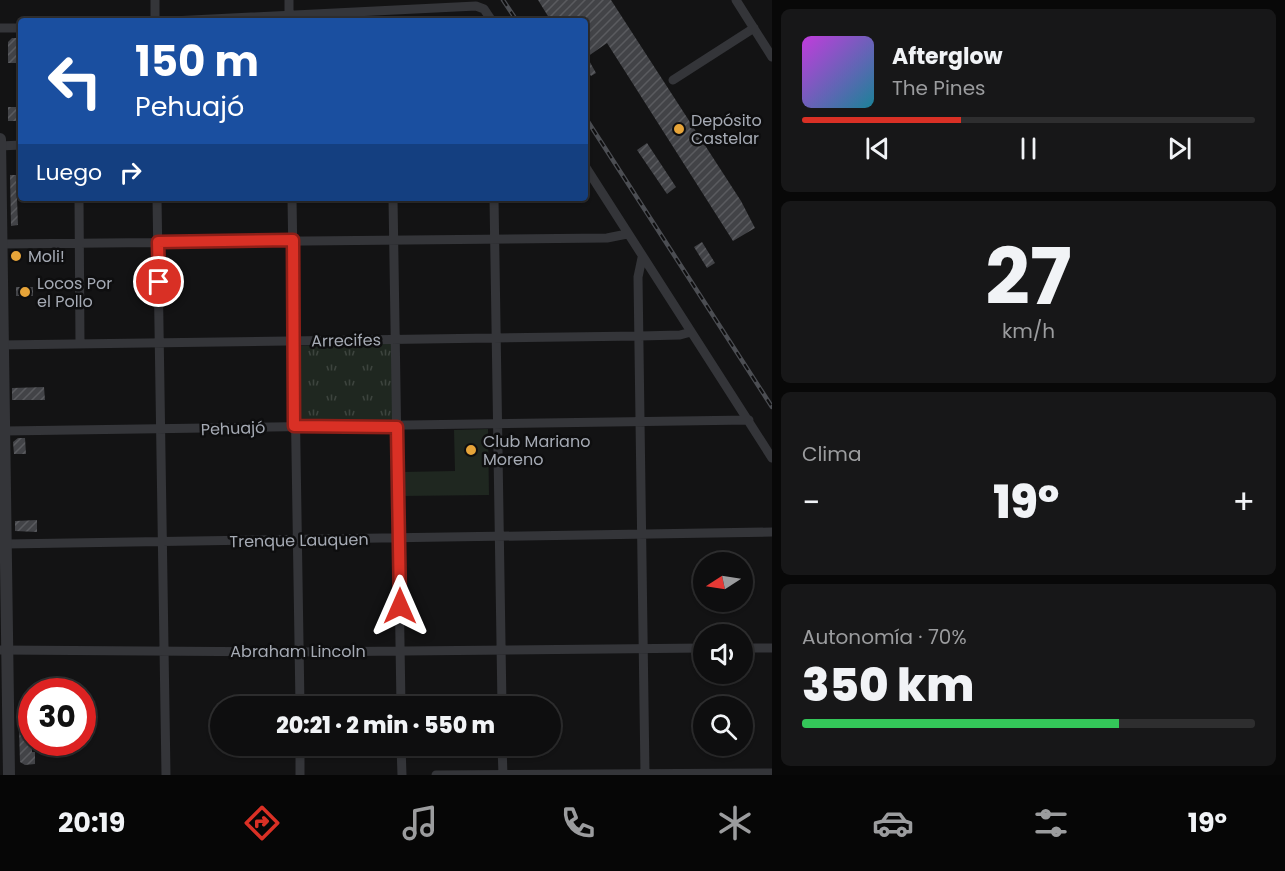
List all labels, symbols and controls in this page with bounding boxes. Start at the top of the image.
text: 150 m [135,32,259,91]
text: Afterglow [892,41,1003,72]
icon: left [36,42,114,120]
text: The Pines [892,74,986,102]
text: Pehuajó [135,88,244,125]
place label: Depósito Castelar [691,109,762,150]
marker: Depósito Castelar [672,122,686,136]
icon: previous [861,132,894,165]
icon: pause [1012,132,1045,165]
icon: next [1163,132,1196,165]
icon: right [114,156,147,189]
text: Luego [36,157,102,188]
text: 27 [985,222,1072,331]
place label: Moli! [28,245,65,268]
marker: Moli! [9,249,23,263]
pin [133,256,184,307]
icon: arrive [142,265,175,298]
place label: Locos Por el Pollo [37,272,112,313]
marker: Locos Por el Pollo [18,285,32,299]
text: km/h [1002,317,1055,345]
street label: Arrecifes [311,328,381,353]
street label: Pehuajó [200,416,266,441]
place label: Club Mariano Moreno [483,430,590,471]
text: Clima [802,440,861,468]
marker: Club Mariano Moreno [464,443,478,457]
text: 19° [993,471,1059,534]
text: − [802,479,820,526]
text: + [1232,479,1255,526]
street label: Trenque Lauquen [229,528,369,553]
north arrow [693,552,753,612]
map controls [693,552,753,756]
position arrow [368,574,432,638]
text: Autonomía · 70% [802,623,967,651]
button: sound [693,624,753,684]
street label: Abraham Lincoln [230,640,366,663]
text: 350 km [802,654,974,717]
speed limit sign: 30 [18,678,96,756]
button: search [693,696,753,756]
text: 20:21 · 2 min · 550 m [276,710,495,741]
icon: directions [241,802,283,844]
icon: music [399,802,441,844]
icon: phone [557,802,599,844]
icon: climate [714,802,756,844]
icon: car [872,802,914,844]
icon: filters [1030,802,1072,844]
text: 20:19 [58,804,125,841]
text: 19° [1188,804,1227,841]

